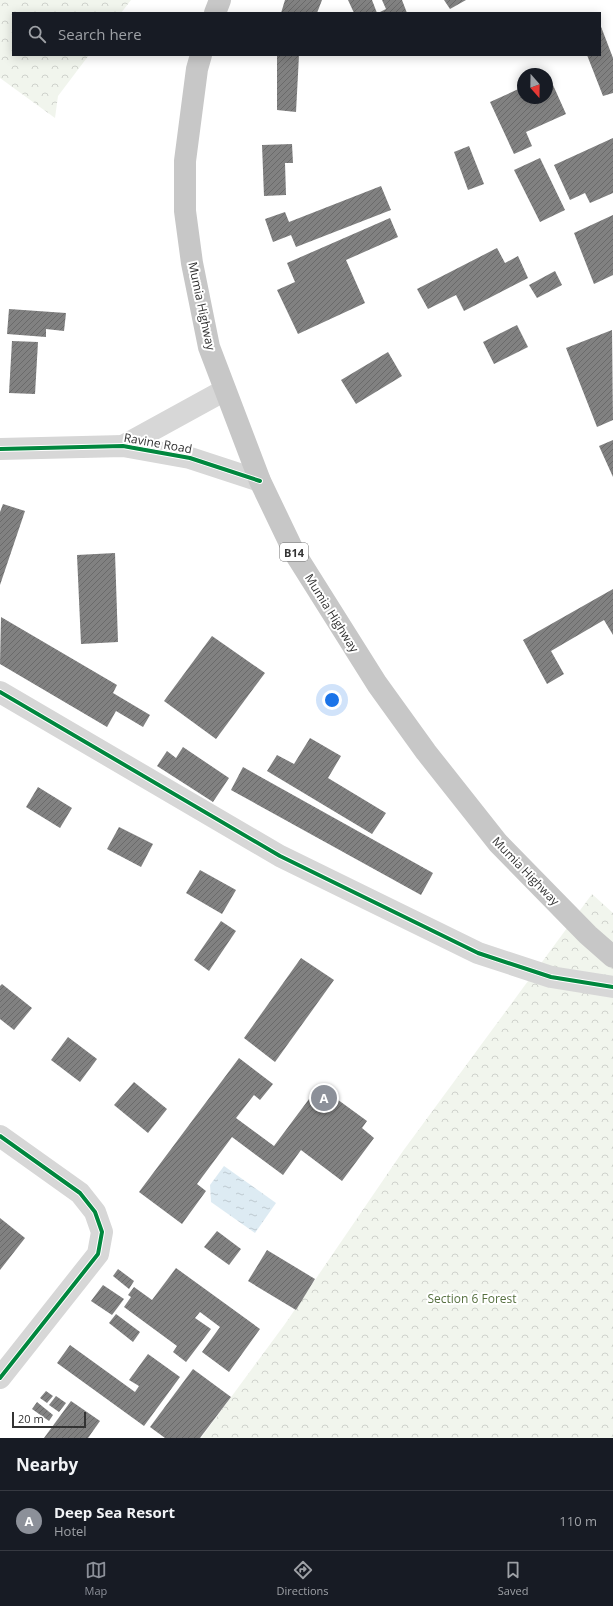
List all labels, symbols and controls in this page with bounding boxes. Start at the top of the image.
search box [12,12,601,56]
icon: search [26,23,48,45]
text: Search here [58,24,142,44]
north arrow [517,68,553,104]
street label: Mumia Highway [184,260,220,353]
street label: Ravine Road [123,429,193,457]
road number: B14 [280,543,308,561]
street label: Mumia Highway [301,570,364,656]
your location [322,690,342,710]
street label: Mumia Highway [489,833,564,910]
pin: A [311,1083,337,1113]
park label: Section 6 Forest [427,1290,517,1307]
scale bar [12,1410,86,1429]
text: 20 m [18,1411,44,1426]
text: Nearby [16,1453,78,1476]
text: Deep Sea Resort [54,1502,175,1522]
text: A [25,1512,33,1530]
text: 110 m [559,1512,597,1530]
text: Hotel [54,1522,87,1540]
tab: Map [85,1559,107,1598]
tab: Directions [277,1559,329,1598]
tab: Saved [498,1559,528,1598]

